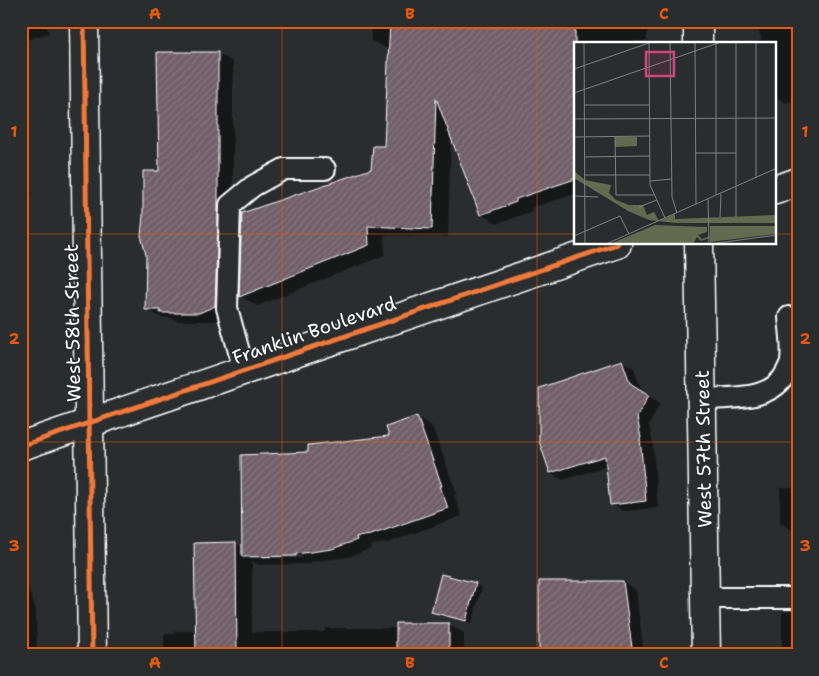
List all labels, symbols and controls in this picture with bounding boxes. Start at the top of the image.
text: A [149,3,161,24]
text: B [405,3,415,24]
text: C [659,3,669,24]
inset map [574,42,776,245]
text: 1 [10,121,18,142]
text: 1 [801,121,809,142]
street label: West 58th Street [59,244,86,402]
street label: Franklin Boulevard [229,291,399,370]
text: 2 [8,328,20,349]
text: 2 [799,328,811,349]
street label: West 57th Street [690,370,717,528]
text: 3 [8,535,20,556]
text: 3 [799,535,811,556]
text: A [149,652,161,673]
text: B [405,652,415,673]
text: C [659,652,669,673]

